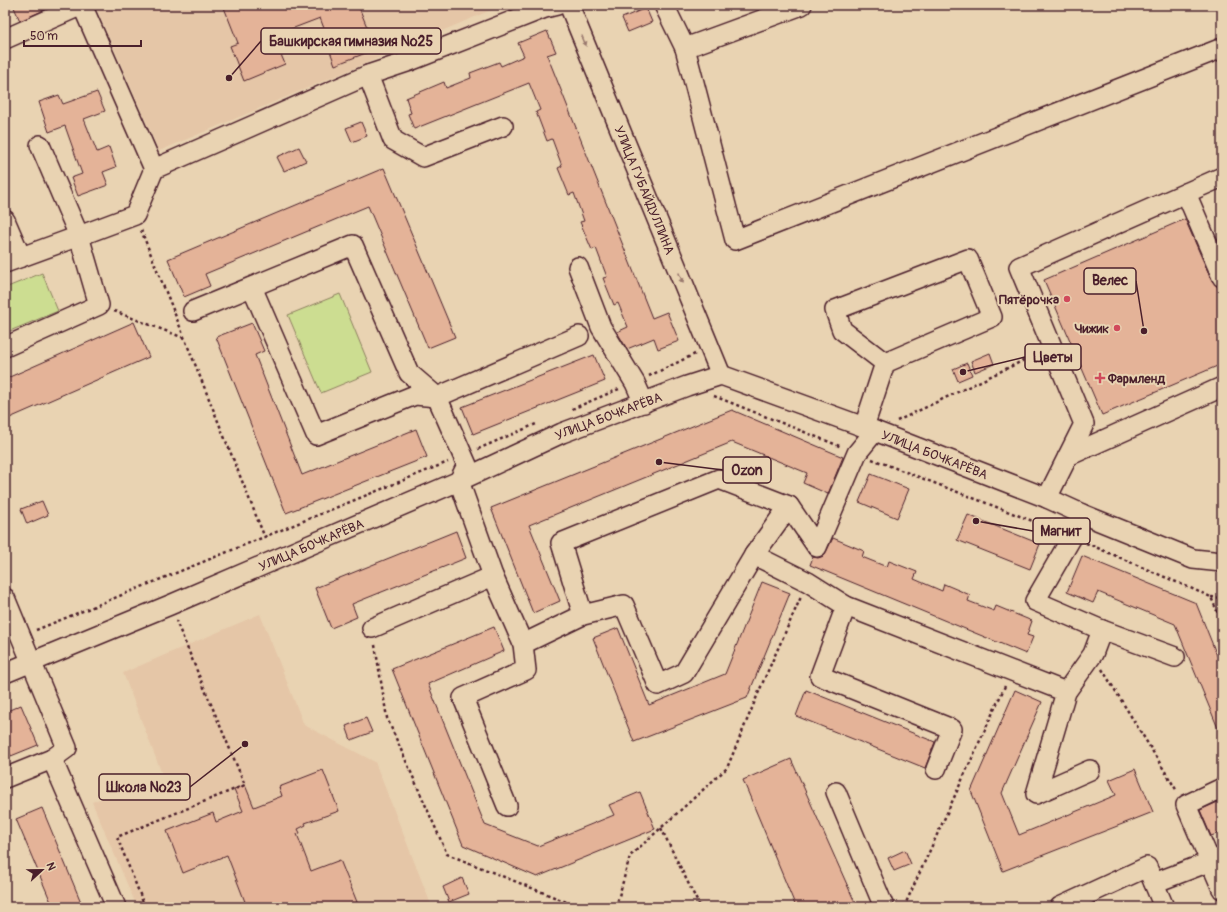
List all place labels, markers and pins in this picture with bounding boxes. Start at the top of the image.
callout: Башкирская гимназия №25 [261,28,441,54]
callout: Велес [1084,268,1136,294]
place label: Пятёрочка [999,292,1059,308]
marker: Пятёрочка [1062,294,1072,304]
place label: Чижик [1075,321,1109,337]
marker: Чижик [1112,323,1122,333]
callout: Цветы [1025,344,1081,370]
place label: Фармленд [1107,371,1165,387]
marker: Фармленд [1095,373,1105,383]
callout: Ozon [723,457,771,483]
callout: Магнит [1033,518,1090,544]
callout: Школа №23 [99,774,190,800]

